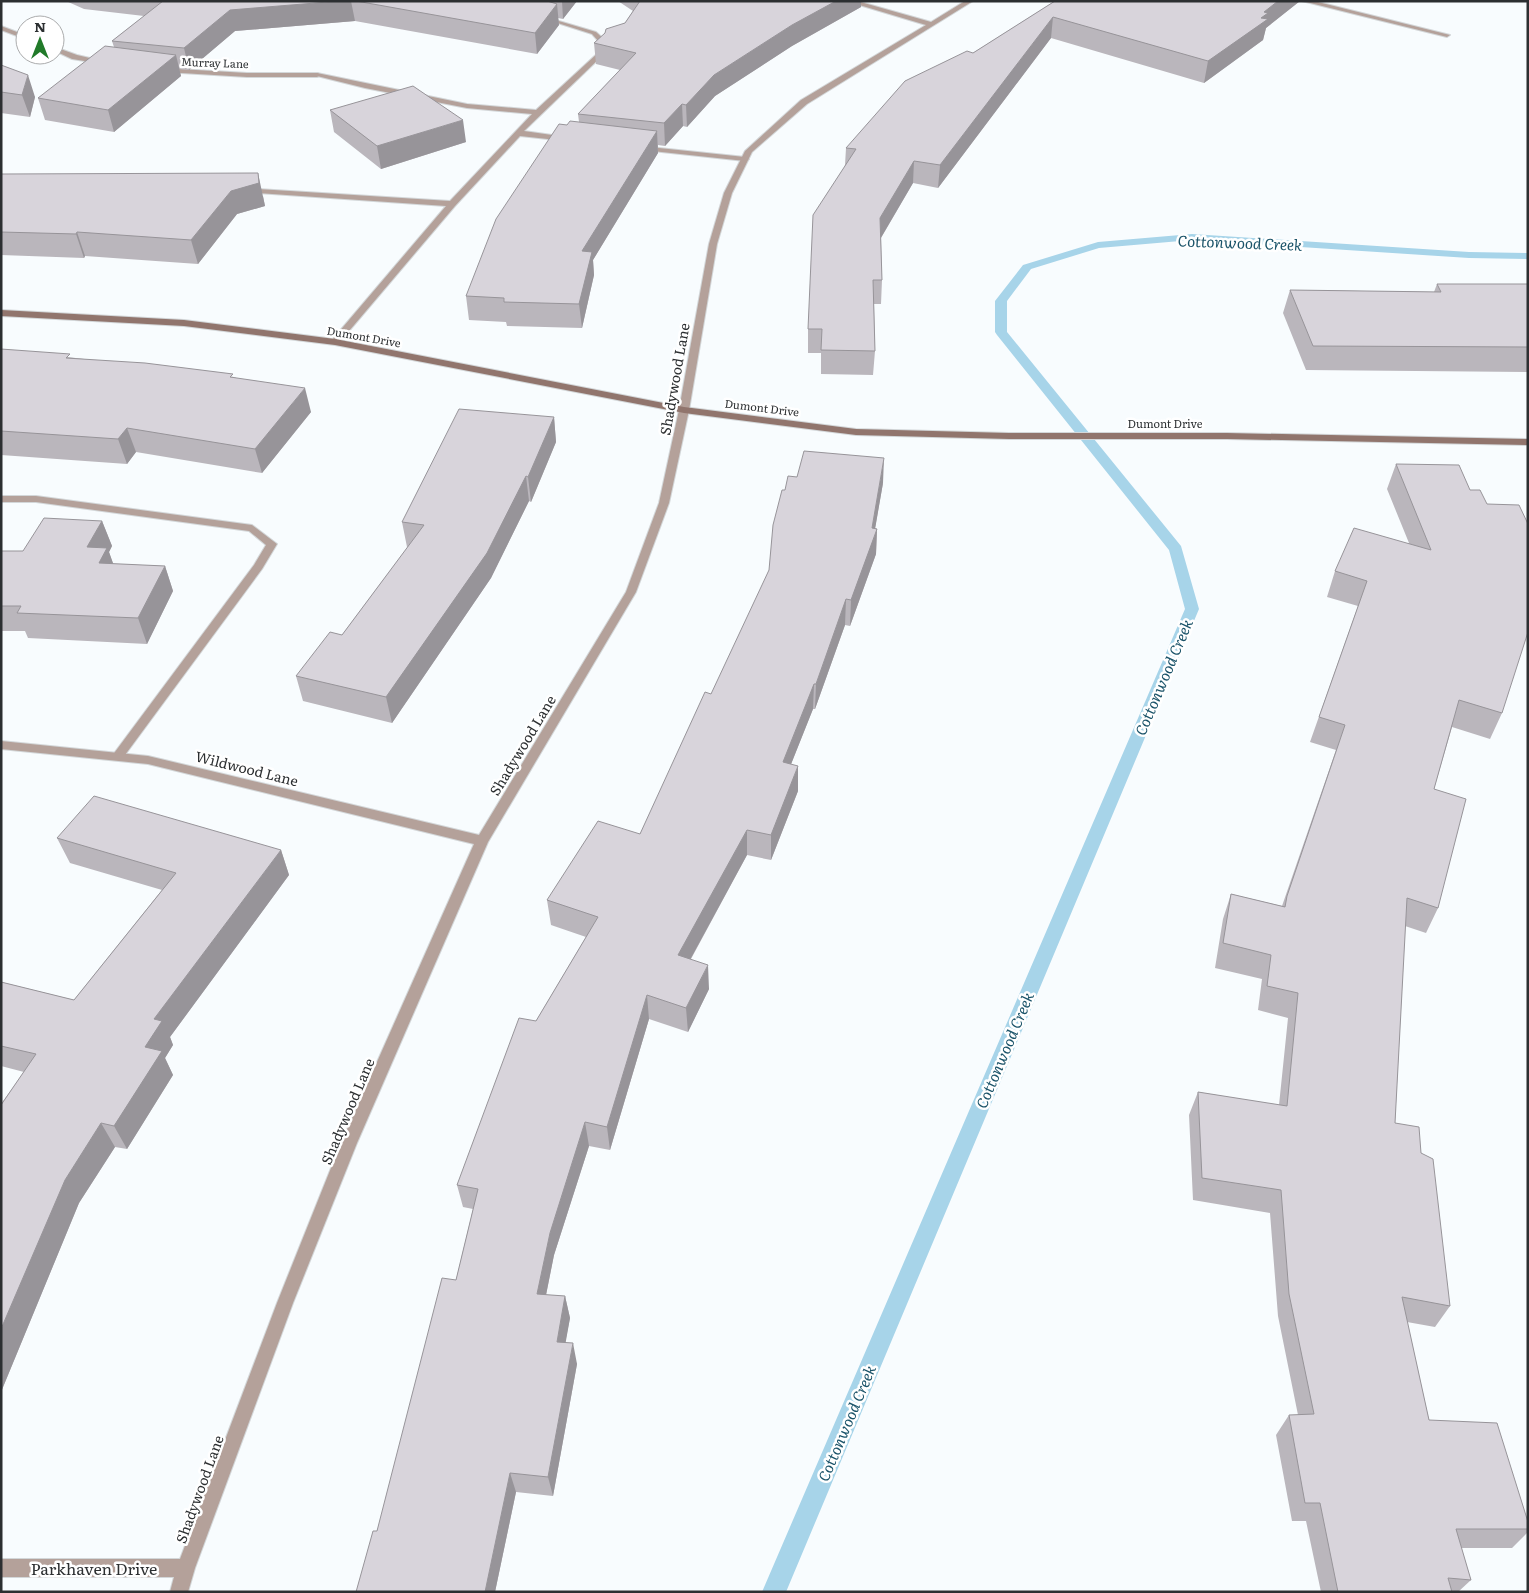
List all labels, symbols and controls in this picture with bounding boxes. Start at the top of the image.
north arrow [15,15,65,65]
text: N [34,16,46,36]
street label: Murray Lane [181,53,249,71]
water label: Cottonwood Creek [1177,228,1303,256]
street label: Shadywood Lane [654,321,694,437]
street label: Dumont Drive [326,322,403,350]
street label: Dumont Drive [724,395,800,420]
street label: Dumont Drive [1128,415,1203,431]
water label: Cottonwood Creek [1128,615,1198,739]
street label: Shadywood Lane [484,691,560,799]
street label: Wildwood Lane [194,746,300,790]
water label: Cottonwood Creek [969,988,1039,1112]
street label: Shadywood Lane [316,1055,378,1167]
water label: Cottonwood Creek [811,1361,881,1485]
street label: Shadywood Lane [170,1432,228,1546]
street label: Parkhaven Drive [31,1556,157,1580]

